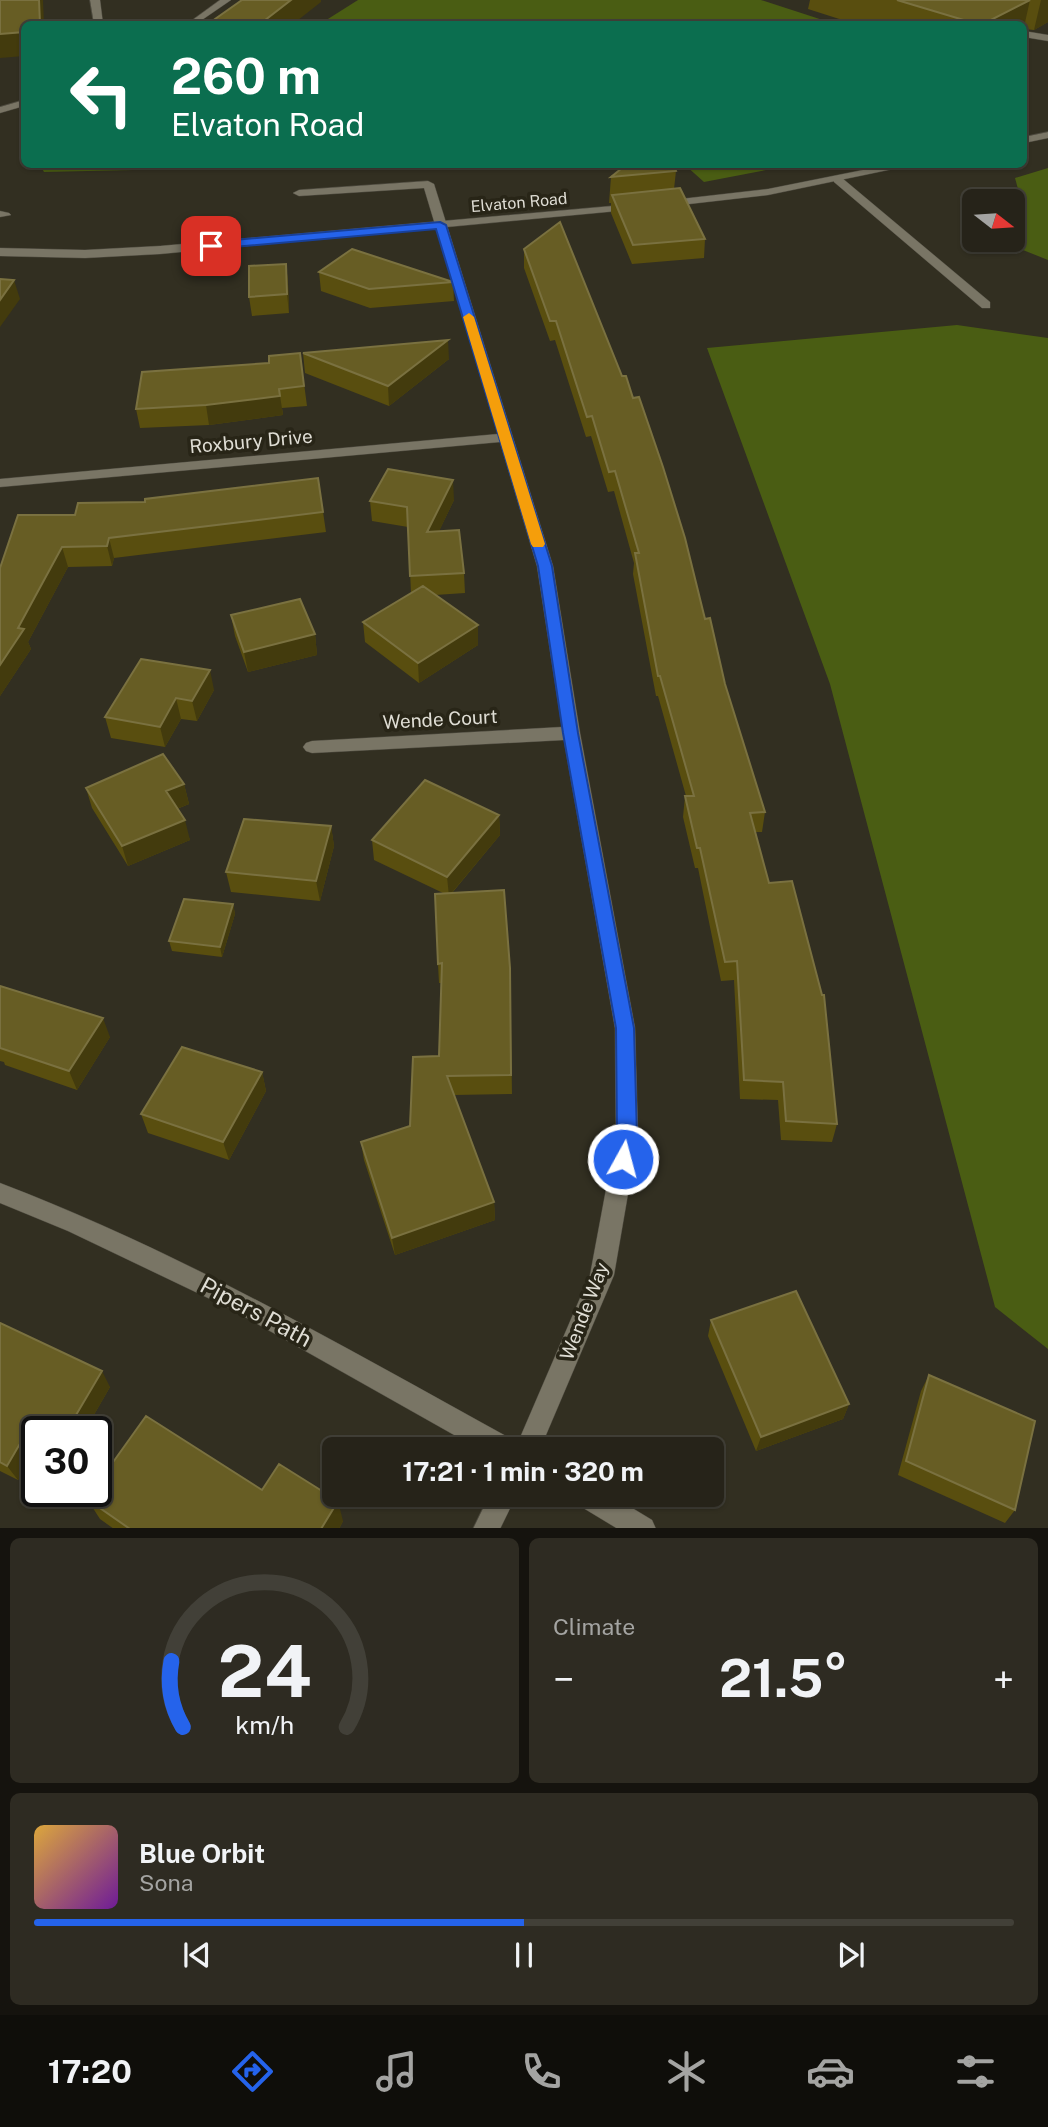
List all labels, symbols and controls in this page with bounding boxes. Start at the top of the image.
text: 260 m [171,47,321,105]
icon: left [56,49,147,140]
text: Elvaton Road [171,106,364,143]
street label: Elvaton Road [470,189,568,216]
north arrow [962,189,1026,252]
map controls [962,189,1025,252]
pin [181,216,241,276]
icon: arrive [192,227,230,265]
street label: Roxbury Drive [188,425,314,457]
street label: Wende Court [382,705,498,733]
position arrow [586,1122,660,1196]
street label: Wende Way [555,1259,613,1363]
street label: Pipers Path [196,1271,316,1352]
speed limit sign: 30 [21,1416,112,1507]
text: 17:21 · 1 min · 320 m [402,1456,644,1487]
text: Climate [553,1613,635,1640]
text: 24 [218,1628,311,1713]
text: 21.5° [719,1648,848,1709]
text: − [553,1657,574,1702]
text: + [993,1657,1014,1702]
text: km/h [235,1709,294,1739]
text: Blue Orbit [139,1838,265,1869]
text: Sona [139,1869,193,1896]
icon: previous [178,1936,216,1974]
icon: pause [505,1936,543,1974]
icon: next [832,1936,870,1974]
icon: directions [228,2047,277,2096]
icon: music [372,2047,421,2096]
icon: phone [517,2047,566,2096]
icon: climate [662,2047,711,2096]
icon: car [806,2047,855,2096]
icon: filters [951,2047,1000,2096]
text: 17:20 [48,2053,132,2090]

